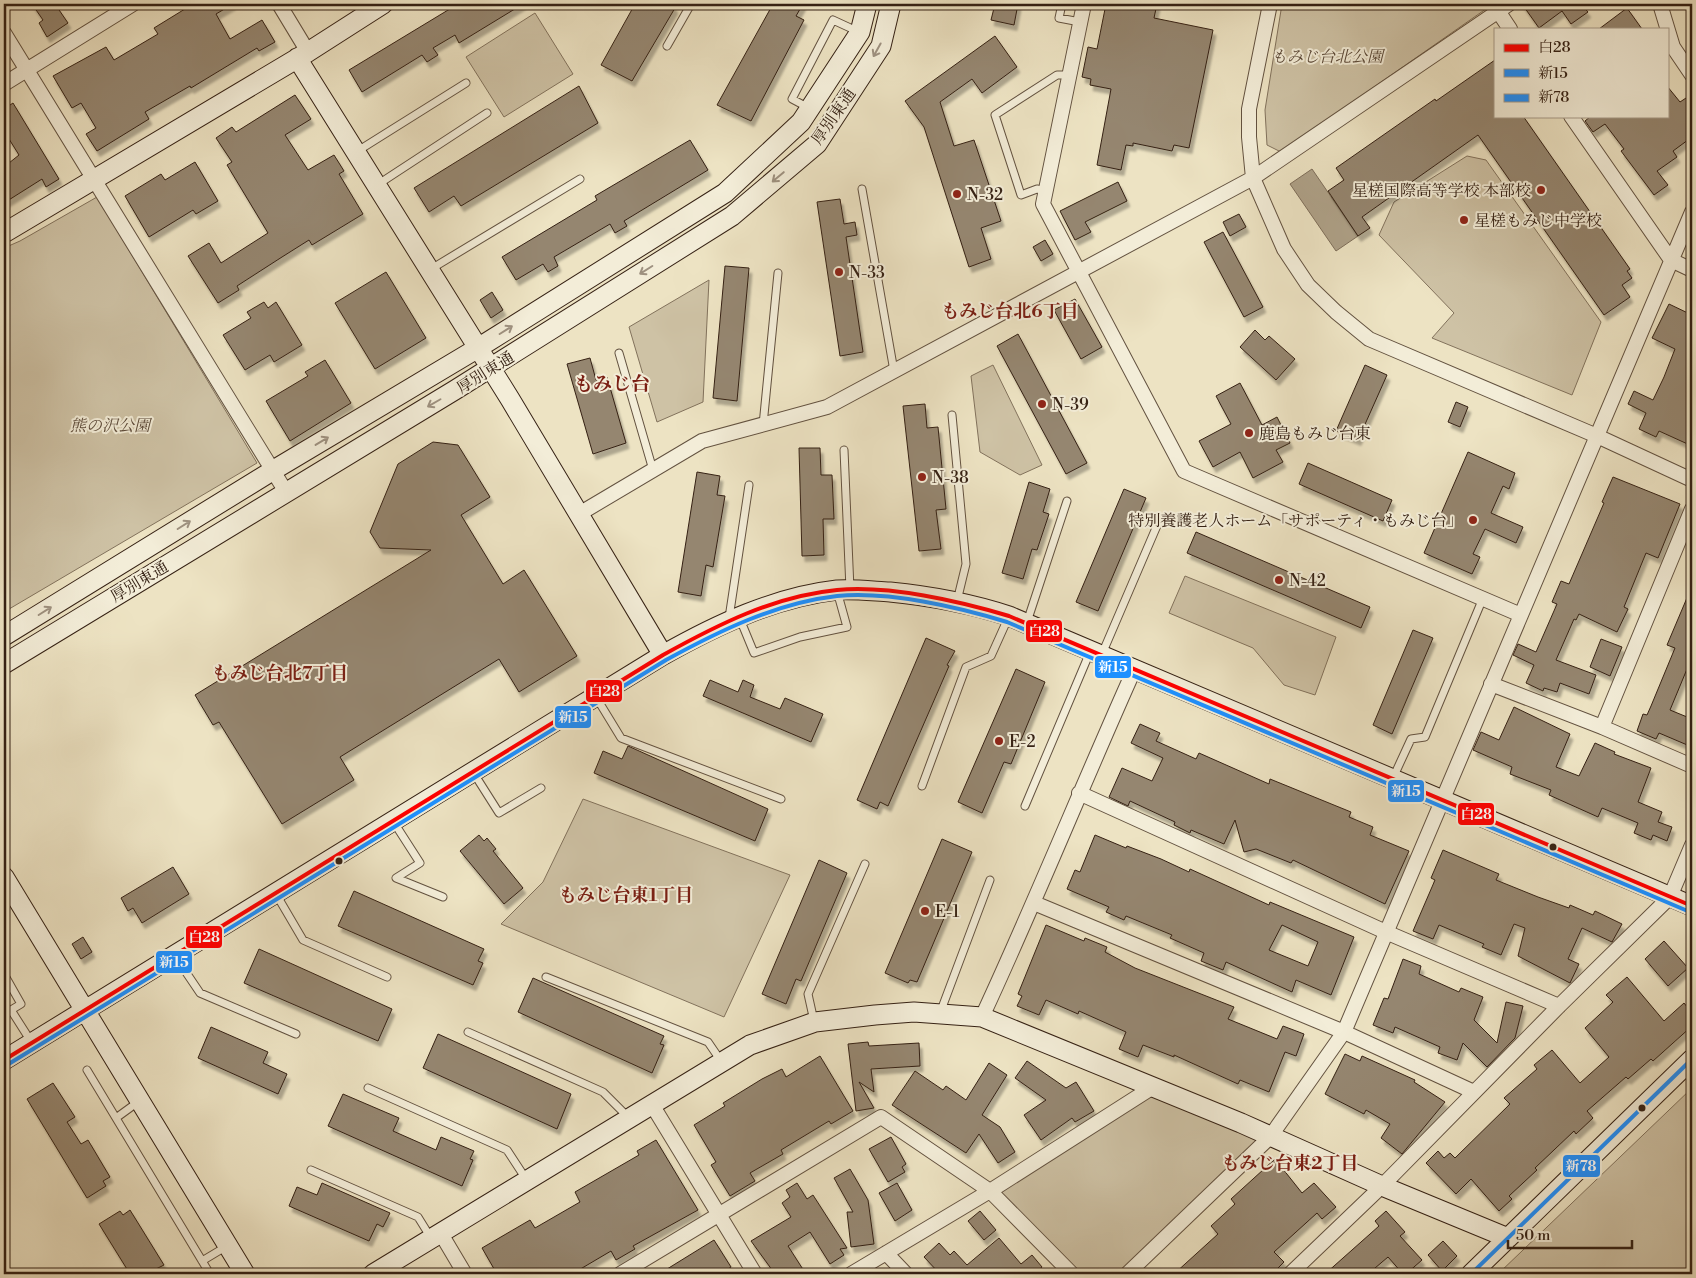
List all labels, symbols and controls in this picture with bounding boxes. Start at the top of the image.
legend [1494,28,1668,118]
text: 白28 [1538,38,1571,57]
one-way arrow [872,43,882,57]
park label: もみじ台北公園 [1271,47,1386,67]
text: 新15 [1538,64,1568,83]
street label: 厚別東通 [807,85,860,149]
text: 新78 [1538,88,1569,107]
one-way arrow [772,171,785,182]
place label: 星槎国際高等学校 本部校 [1352,181,1531,201]
marker: 星槎国際高等学校 本部校 [1535,184,1547,196]
place label: N-32 [967,185,1003,205]
marker: N-32 [951,188,963,200]
place label: 星槎もみじ中学校 [1474,211,1602,231]
marker: 星槎もみじ中学校 [1458,214,1470,226]
place label: N-33 [849,263,885,283]
one-way arrow [639,266,653,276]
marker: N-33 [833,266,845,278]
district label: もみじ台北6丁目 [941,300,1079,323]
one-way arrow [499,324,513,334]
street label: 厚別東通 [453,347,518,398]
district label: もみじ台 [574,372,650,396]
place label: N-39 [1052,395,1089,415]
one-way arrow [427,398,441,408]
marker: N-39 [1036,398,1048,410]
park label: 熊の沢公園 [70,416,153,436]
place label: 鹿島もみじ台東 [1259,424,1371,444]
marker: 鹿島もみじ台東 [1243,427,1255,439]
one-way arrow [315,435,329,445]
place label: N-38 [932,468,969,488]
marker: N-38 [916,471,928,483]
place label: 特別養護老人ホーム「サポーティ・もみじ台」 [1128,511,1463,531]
marker: 特別養護老人ホーム「サポーティ・もみじ台」 [1467,514,1479,526]
one-way arrow [176,520,190,530]
street label: 厚別東通 [107,557,172,607]
place label: N-42 [1289,571,1326,591]
marker: N-42 [1273,574,1285,586]
one-way arrow [38,605,52,615]
line badge: 白28 [1025,619,1063,643]
text: 白28 [1028,623,1060,641]
line badge: 新15 [1094,655,1132,679]
text: 新15 [1098,659,1128,677]
district label: もみじ台北7丁目 [212,662,348,685]
line badge: 白28 [585,679,623,703]
text: 白28 [588,683,620,701]
line badge: 新15 [554,705,592,729]
text: 新15 [558,709,588,727]
place label: E-2 [1009,732,1036,752]
marker: E-2 [993,735,1005,747]
line badge: 新15 [1387,779,1425,803]
text: 新15 [1391,783,1421,801]
line badge: 白28 [1457,802,1495,826]
text: 白28 [1460,806,1492,824]
unlabelled marker [1548,842,1558,852]
unlabelled marker [334,856,344,866]
district label: もみじ台東1丁目 [559,884,693,907]
place label: E-1 [935,902,959,922]
marker: E-1 [919,905,931,917]
line badge: 白28 [185,925,223,949]
text: 白28 [188,929,220,947]
line badge: 新15 [155,950,193,974]
text: 新15 [159,954,189,972]
unlabelled marker [1637,1103,1647,1113]
district label: もみじ台東2丁目 [1221,1152,1359,1175]
line badge: 新78 [1562,1154,1601,1178]
text: 新78 [1566,1158,1597,1176]
scale bar [1508,1218,1632,1250]
text: 50 m [1516,1226,1550,1245]

